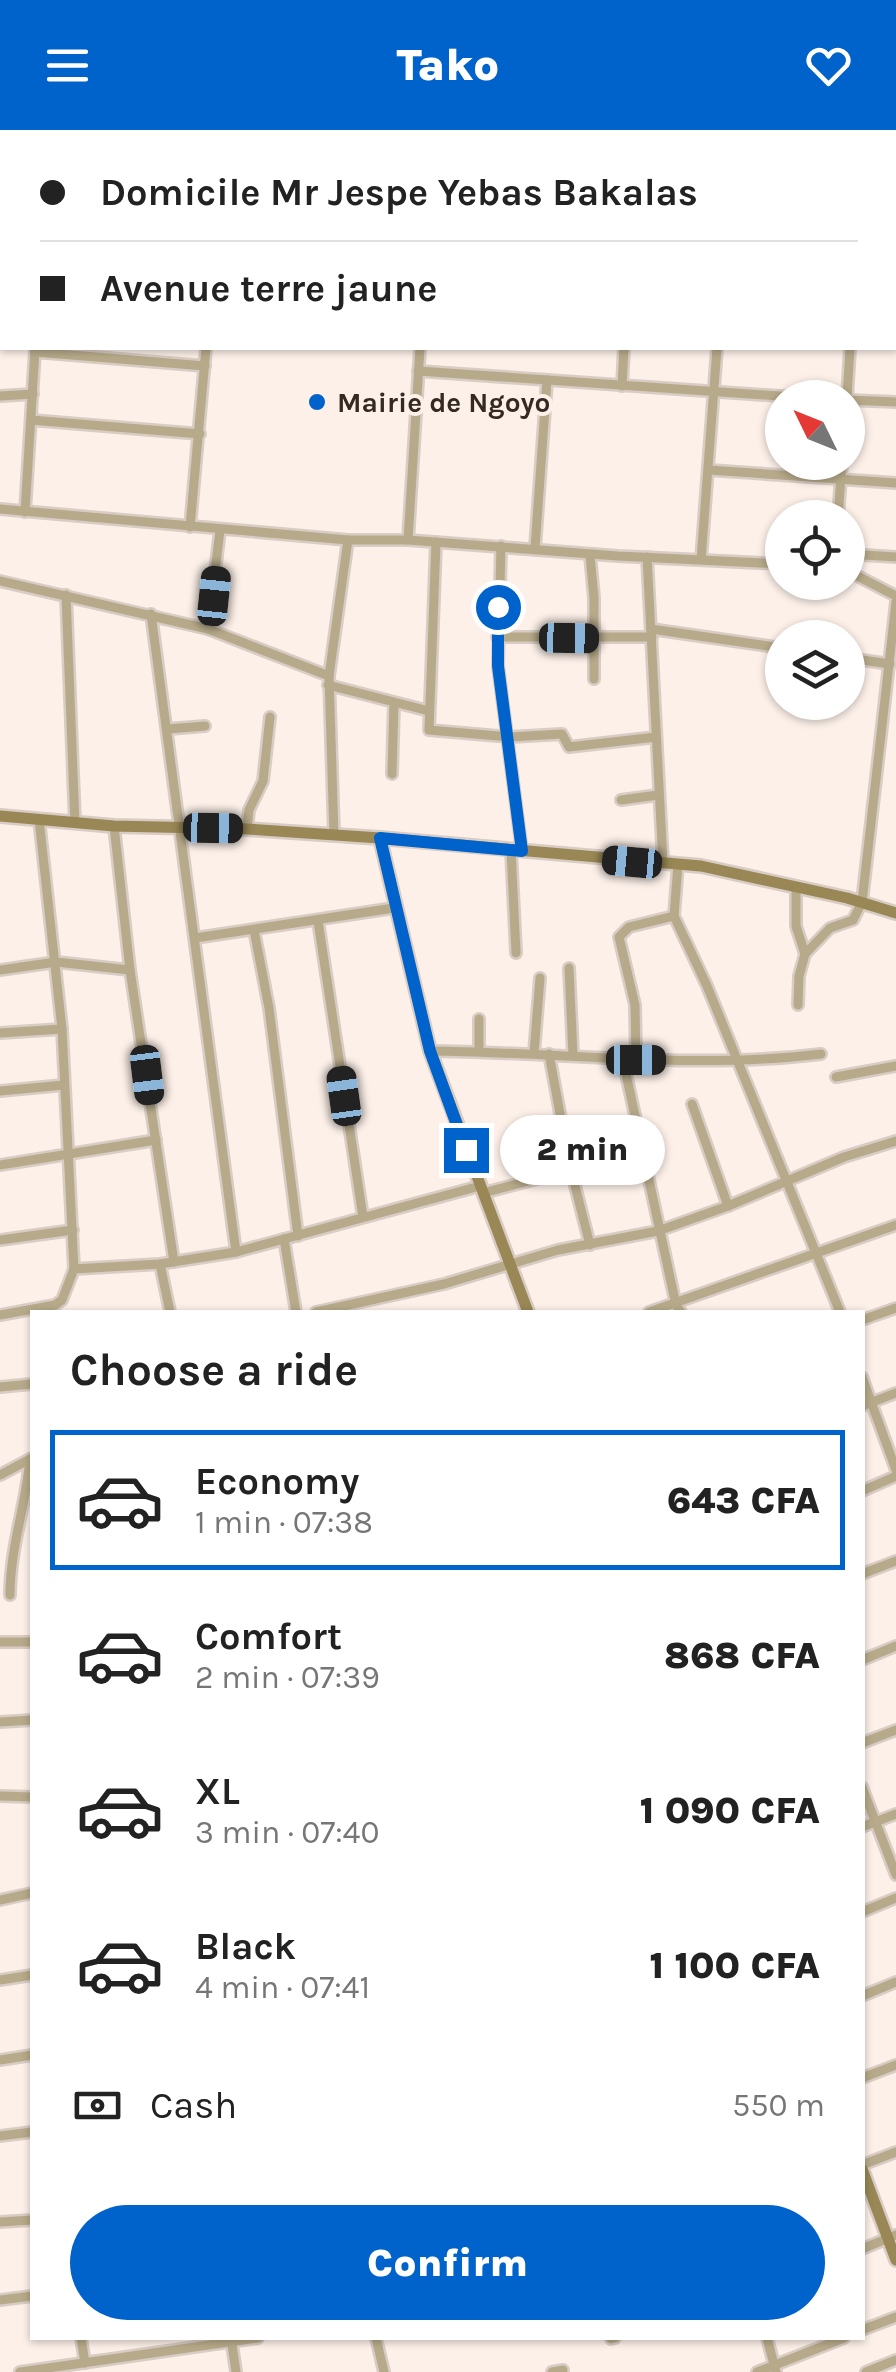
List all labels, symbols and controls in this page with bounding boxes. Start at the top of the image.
icon: menu [40,38,95,93]
icon: heart [801,38,856,93]
text: Tako [396,39,500,91]
text: Domicile Mr Jespe Yebas Bakalas [100,170,698,215]
text: Avenue terre jaune [100,266,437,311]
north arrow [765,380,865,480]
map controls [765,380,865,720]
place label: Mairie de Ngoyo [337,386,550,419]
marker: Mairie de Ngoyo [306,391,328,413]
button: locate [765,500,865,600]
car [196,565,232,627]
route start [476,585,521,630]
button: layers [765,620,865,720]
car [539,622,599,654]
car [183,812,243,844]
car [601,844,663,880]
car [128,1043,166,1107]
car [606,1045,666,1075]
car [325,1064,363,1128]
callout: 2 min [501,1115,666,1185]
route end [444,1128,489,1173]
text: 2 min [537,1131,628,1168]
text: Choose a ride [70,1344,358,1396]
icon: car [75,1455,165,1545]
text: Economy [195,1459,359,1504]
text: 643 CFA [667,1478,820,1523]
text: 1 min · 07:38 [195,1504,373,1541]
icon: car [75,1610,165,1700]
text: Comfort [195,1614,342,1659]
text: 868 CFA [664,1633,820,1678]
text: 2 min · 07:39 [195,1659,380,1696]
icon: car [75,1765,165,1855]
text: XL [195,1769,240,1814]
text: 1 090 CFA [640,1788,820,1833]
text: 3 min · 07:40 [195,1814,379,1851]
icon: car [75,1920,165,2010]
text: Black [195,1924,296,1969]
text: 1 100 CFA [650,1943,820,1988]
text: 4 min · 07:41 [195,1969,370,2006]
icon: cash [70,2078,125,2133]
text: Cash [150,2083,237,2128]
text: 550 m [732,2087,825,2124]
button: Confirm [70,2205,825,2320]

